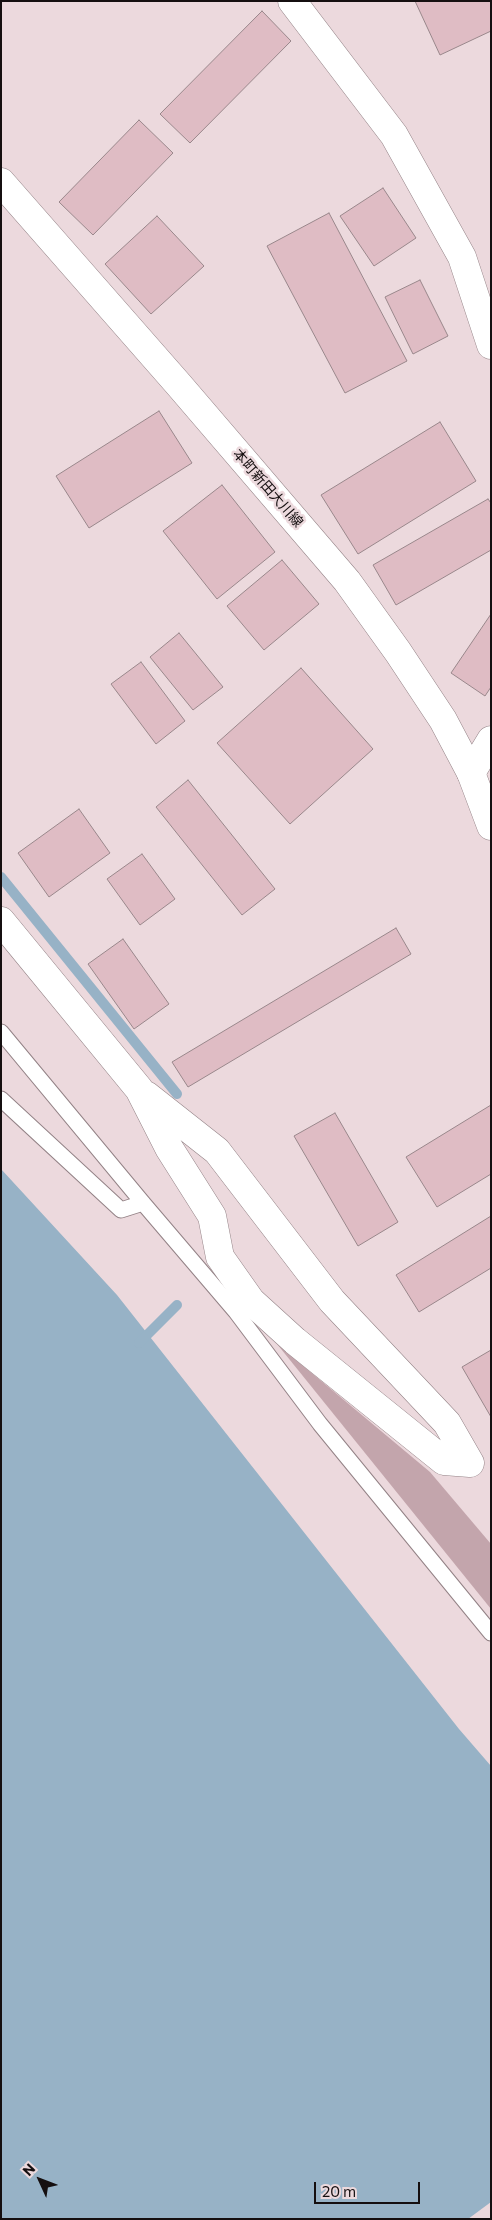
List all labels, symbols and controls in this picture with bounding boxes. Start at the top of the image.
street label: 本町新田大川線 [230,446,306,530]
north arrow [15,2155,65,2205]
text: N [19,2160,38,2179]
scale bar [317,2172,423,2204]
text: 20 m [322,2182,356,2200]

